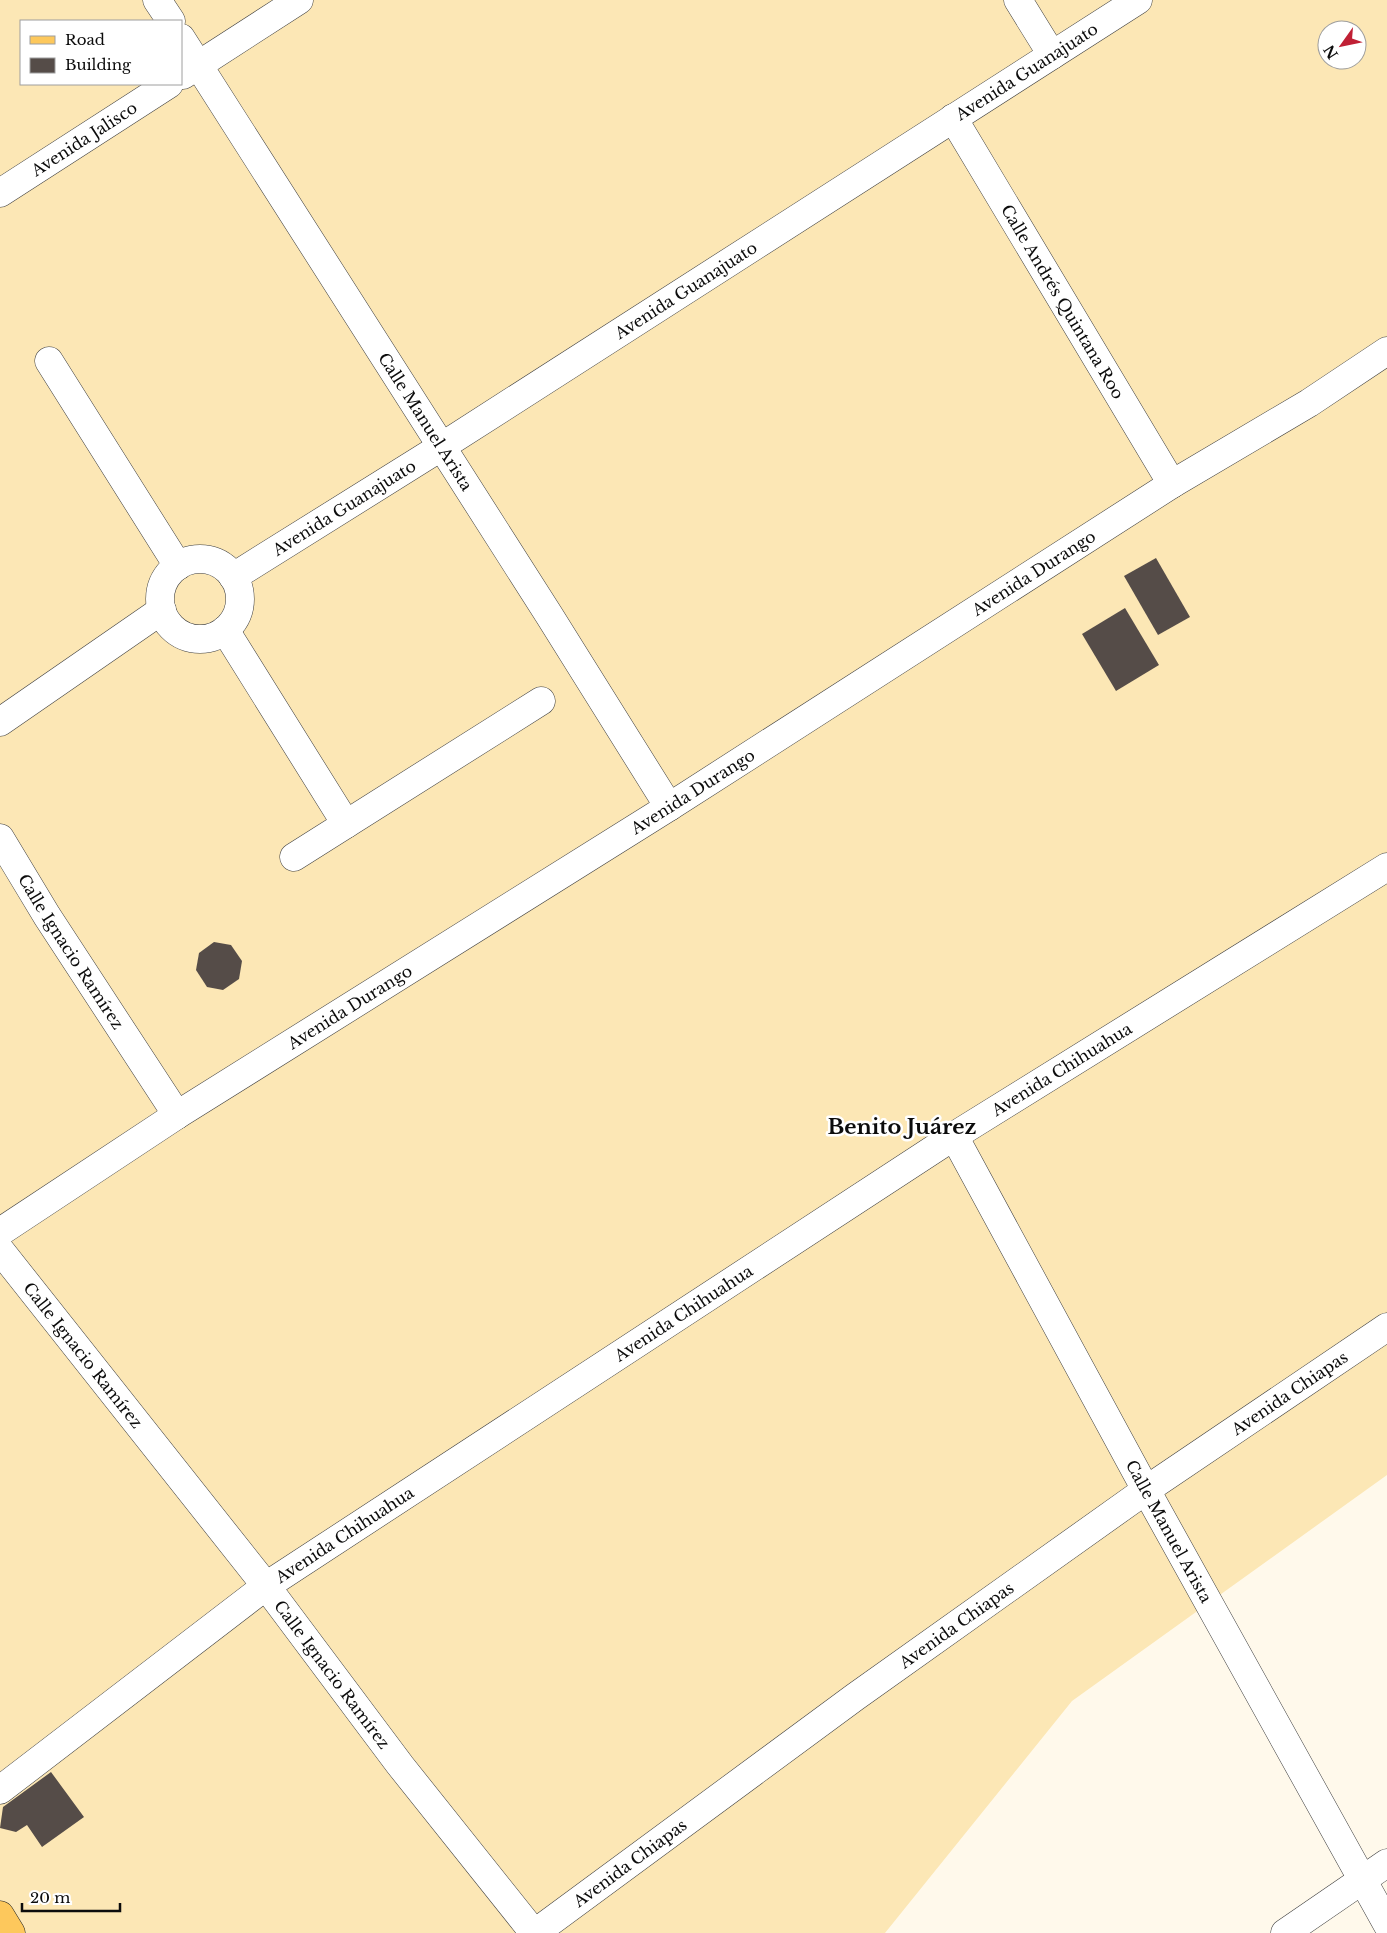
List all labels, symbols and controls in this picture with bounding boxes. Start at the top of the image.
street label: Avenida Guanajuato [951,18,1102,125]
legend [20,20,182,85]
north arrow [1317,20,1367,70]
text: Road [65,30,105,49]
text: N [1320,42,1342,63]
text: Building [65,55,132,74]
street label: Avenida Jalisco [26,97,141,181]
street label: Calle Andrés Quintana Roo [997,201,1129,402]
street label: Avenida Guanajuato [610,237,761,344]
street label: Calle Manuel Arista [374,349,477,495]
street label: Avenida Guanajuato [268,455,419,560]
street label: Avenida Durango [967,526,1099,620]
street label: Avenida Durango [626,745,758,839]
street label: Calle Ignacio Ramírez [14,870,128,1033]
street label: Avenida Durango [283,960,416,1054]
street label: Avenida Chihuahua [987,1018,1135,1121]
district label: Benito Juárez [827,1114,977,1140]
street label: Avenida Chihuahua [610,1260,756,1366]
street label: Calle Ignacio Ramírez [19,1278,147,1432]
street label: Avenida Chiapas [1227,1347,1351,1440]
street label: Calle Manuel Arista [1122,1456,1217,1606]
street label: Avenida Chihuahua [271,1482,418,1588]
street label: Avenida Chiapas [894,1577,1018,1673]
street label: Calle Ignacio Ramírez [270,1596,394,1753]
street label: Avenida Chiapas [569,1815,691,1912]
scale bar [22,1880,120,1912]
text: 20 m [30,1888,70,1907]

